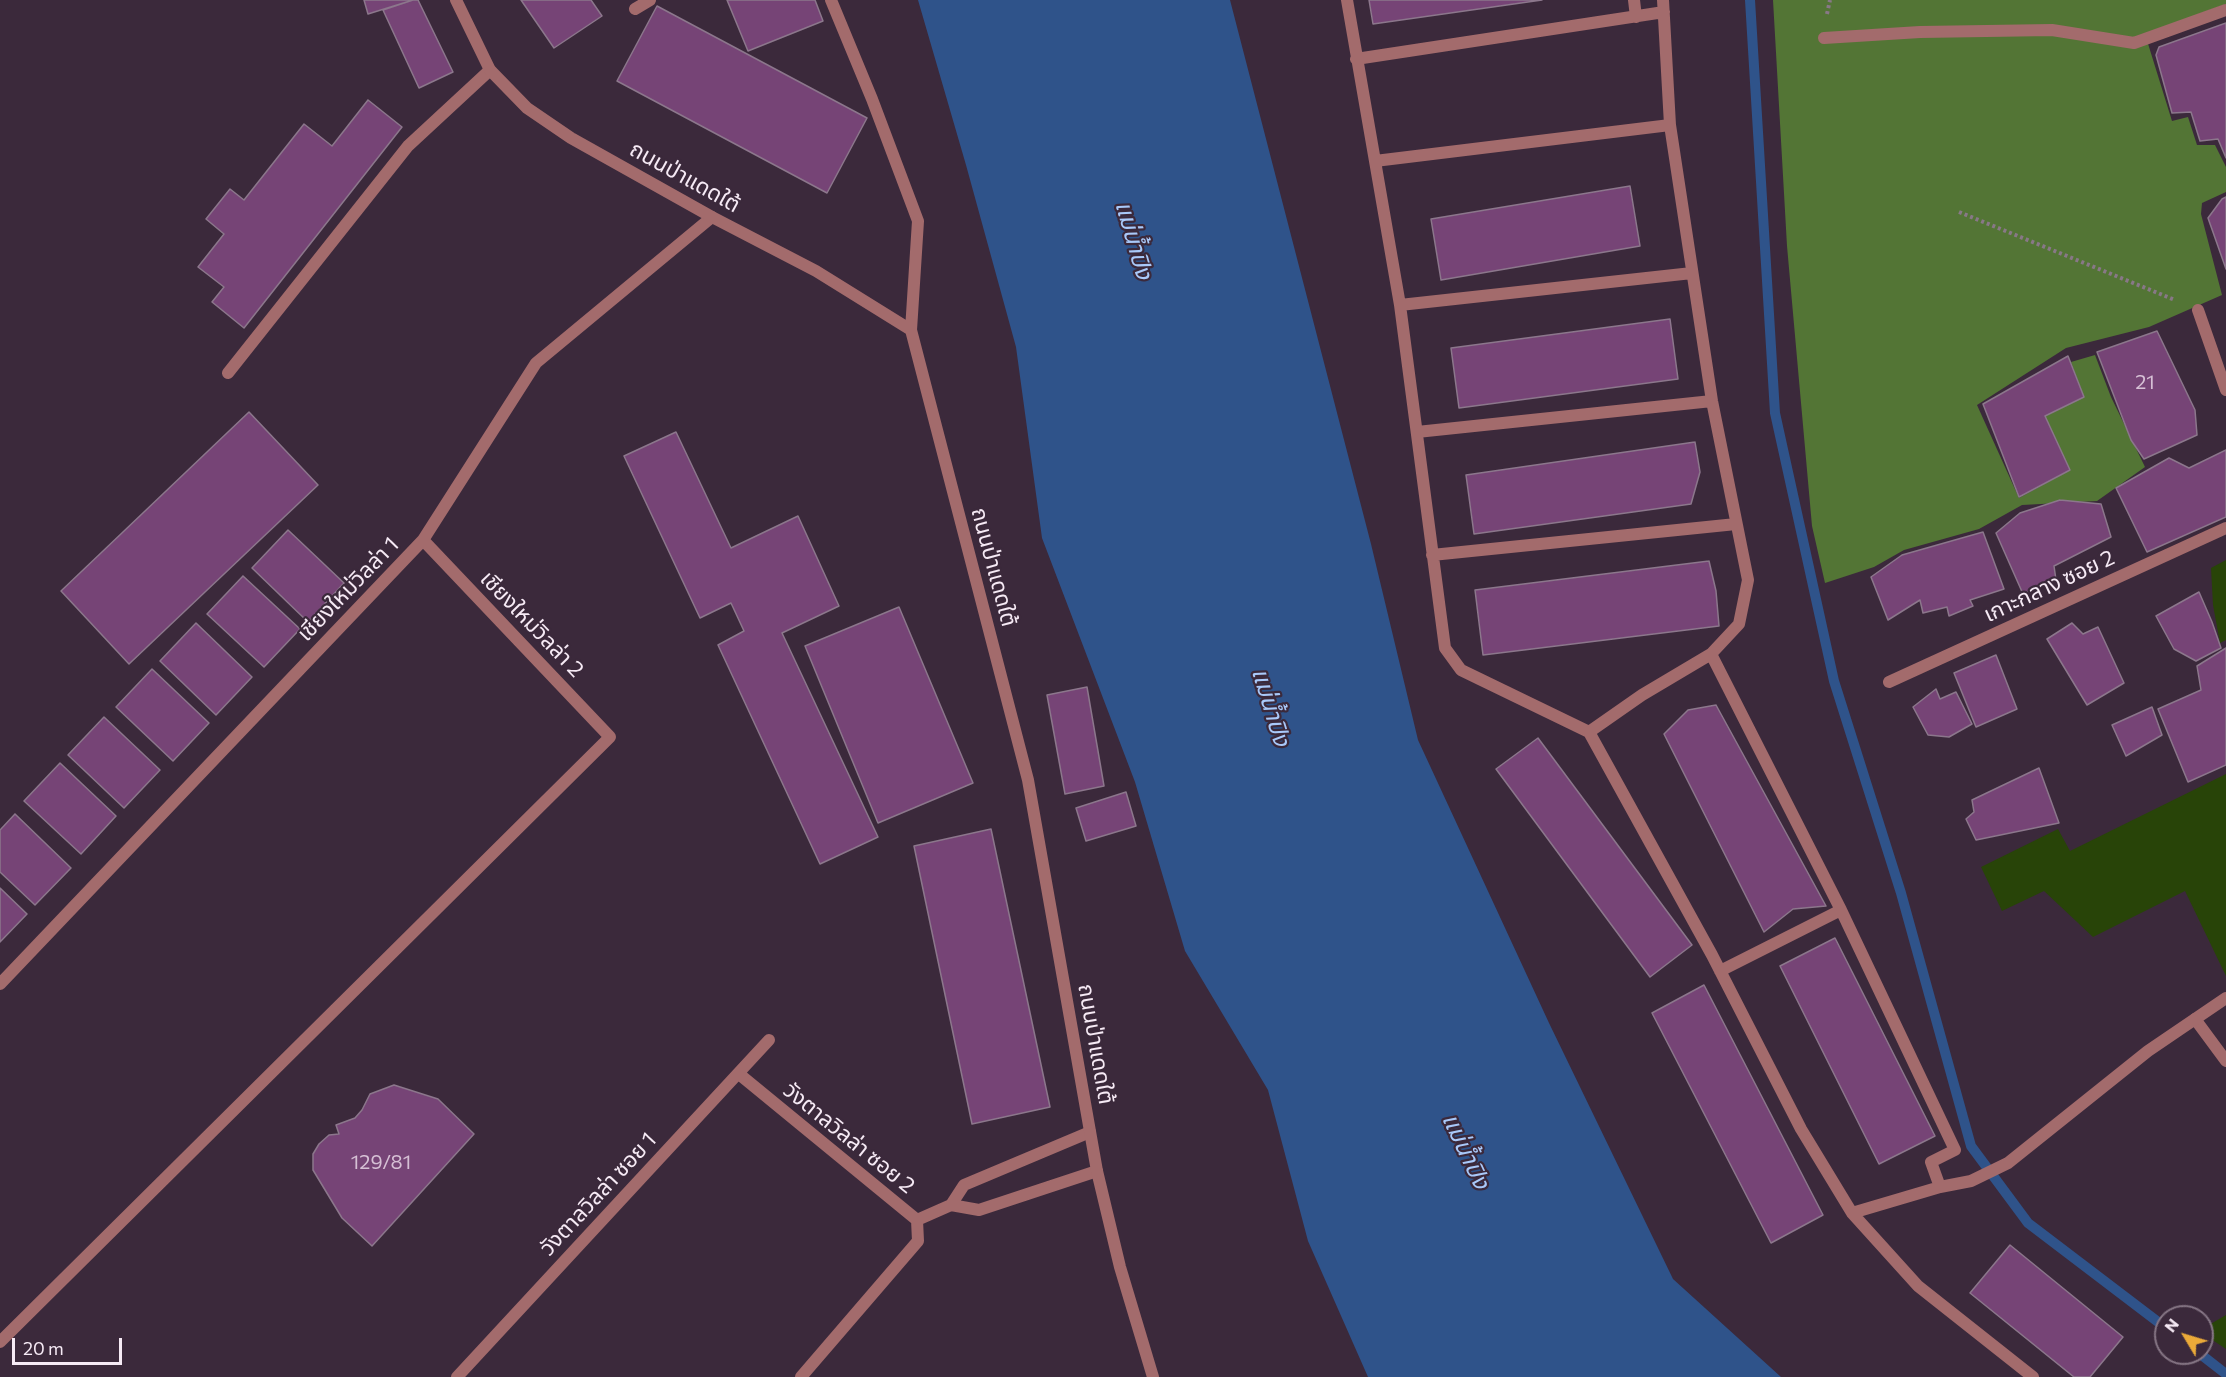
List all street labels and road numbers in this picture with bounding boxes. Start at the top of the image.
street label: ถนนป่าแดดใต้ [625,136,745,218]
street label: ถนนป่าแดดใต้ [965,505,1023,629]
street label: เชียงใหม่วิลล่า 1 [292,531,404,647]
street label: เกาะกลาง ซอย 2 [1979,544,2119,628]
street label: เชียงใหม่วิลล่า 2 [475,565,589,683]
street label: ถนนป่าแดดใต้ [1072,982,1120,1106]
street label: วังตาลวิลล่า ซอย 2 [778,1077,920,1199]
street label: วังตาลวิลล่า ซอย 1 [534,1127,662,1261]

